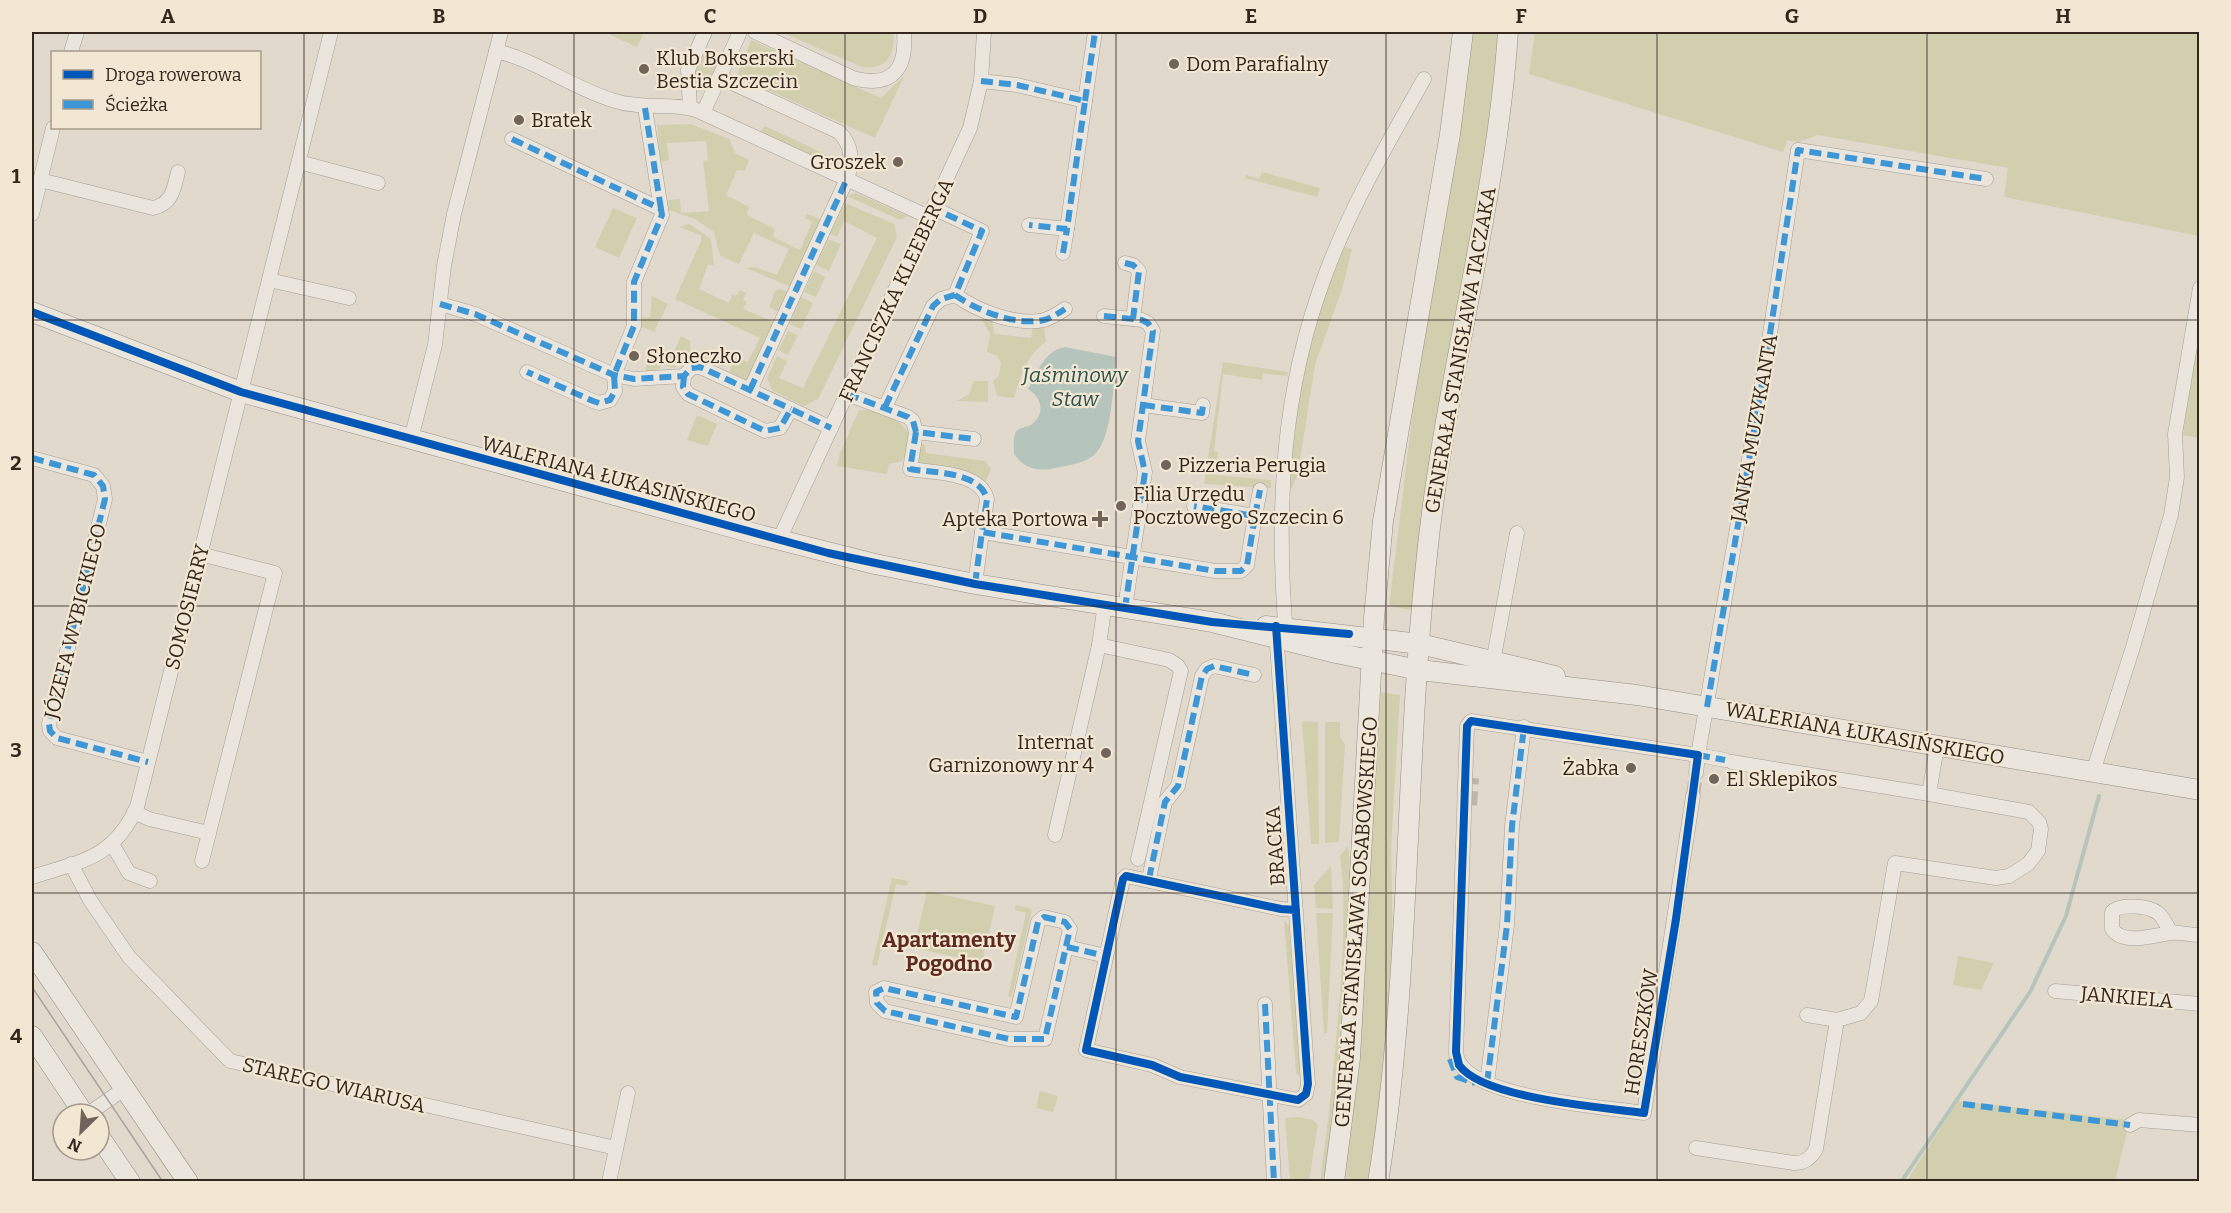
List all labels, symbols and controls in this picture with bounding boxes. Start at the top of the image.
text: A [161,4,176,28]
text: B [433,4,446,28]
text: C [704,4,716,28]
text: D [973,4,987,28]
text: E [1245,4,1257,28]
text: F [1515,4,1527,28]
text: G [1785,4,1799,28]
text: H [2055,4,2071,28]
place label: Klub Bokserski Bestia Szczecin [656,46,798,93]
legend [51,51,261,129]
place label: Dom Parafialny [1186,52,1329,76]
marker: Dom Parafialny [1167,57,1181,71]
marker: Klub Bokserski Bestia Szczecin [637,62,651,76]
text: Droga rowerowa [105,64,242,86]
text: Ścieżka [105,94,168,116]
place label: Bratek [531,108,593,132]
marker: Bratek [512,113,526,127]
place label: Groszek [810,150,887,174]
marker: Groszek [891,155,905,169]
text: 1 [12,164,21,188]
street label: FRANCISZKA KLEEBERGA [834,174,959,406]
street label: GENERAŁA STANISŁAWA TACZAKA [1419,184,1501,515]
street label: JANKA MUZYKANTA [1725,331,1782,525]
place label: Słoneczko [646,344,742,368]
marker: Słoneczko [627,349,641,363]
water label: Jaśminowy Staw [1020,362,1129,412]
street label: WALERIANA ŁUKASIŃSKIEGO [479,431,759,527]
text: 2 [10,451,22,475]
place label: Pizzeria Perugia [1178,453,1326,477]
marker: Pizzeria Perugia [1159,458,1173,472]
place label: Filia Urzędu Pocztowego Szczecin 6 [1133,482,1344,529]
marker: Filia Urzędu Pocztowego Szczecin 6 [1114,499,1128,513]
place label: Apteka Portowa [942,507,1088,531]
marker: Apteka Portowa [1093,512,1107,526]
street label: JÓZEFA WYBICKIEGO [39,521,111,722]
street label: SOMOSIERRY [160,542,214,672]
street label: WALERIANA ŁUKASIŃSKIEGO [1723,697,2007,769]
street label: GENERAŁA STANISŁAWA SOSABOWSKIEGO [1330,716,1382,1128]
place label: Internat Garnizonowy nr 4 [928,730,1094,777]
text: 3 [10,738,22,762]
marker: Internat Garnizonowy nr 4 [1099,746,1113,760]
place label: Żabka [1562,756,1619,780]
marker: Żabka [1624,761,1638,775]
place label: El Sklepikos [1726,767,1837,791]
marker: El Sklepikos [1707,772,1721,786]
street label: BRACKA [1260,805,1290,887]
district label: Apartamenty Pogodno [882,927,1016,977]
street label: HORESZKÓW [1619,967,1663,1097]
street label: JANKIELA [2079,981,2175,1013]
text: 4 [10,1024,22,1048]
street label: STAREGO WIARUSA [240,1052,429,1118]
north arrow [51,1102,111,1162]
text: N [65,1134,84,1156]

